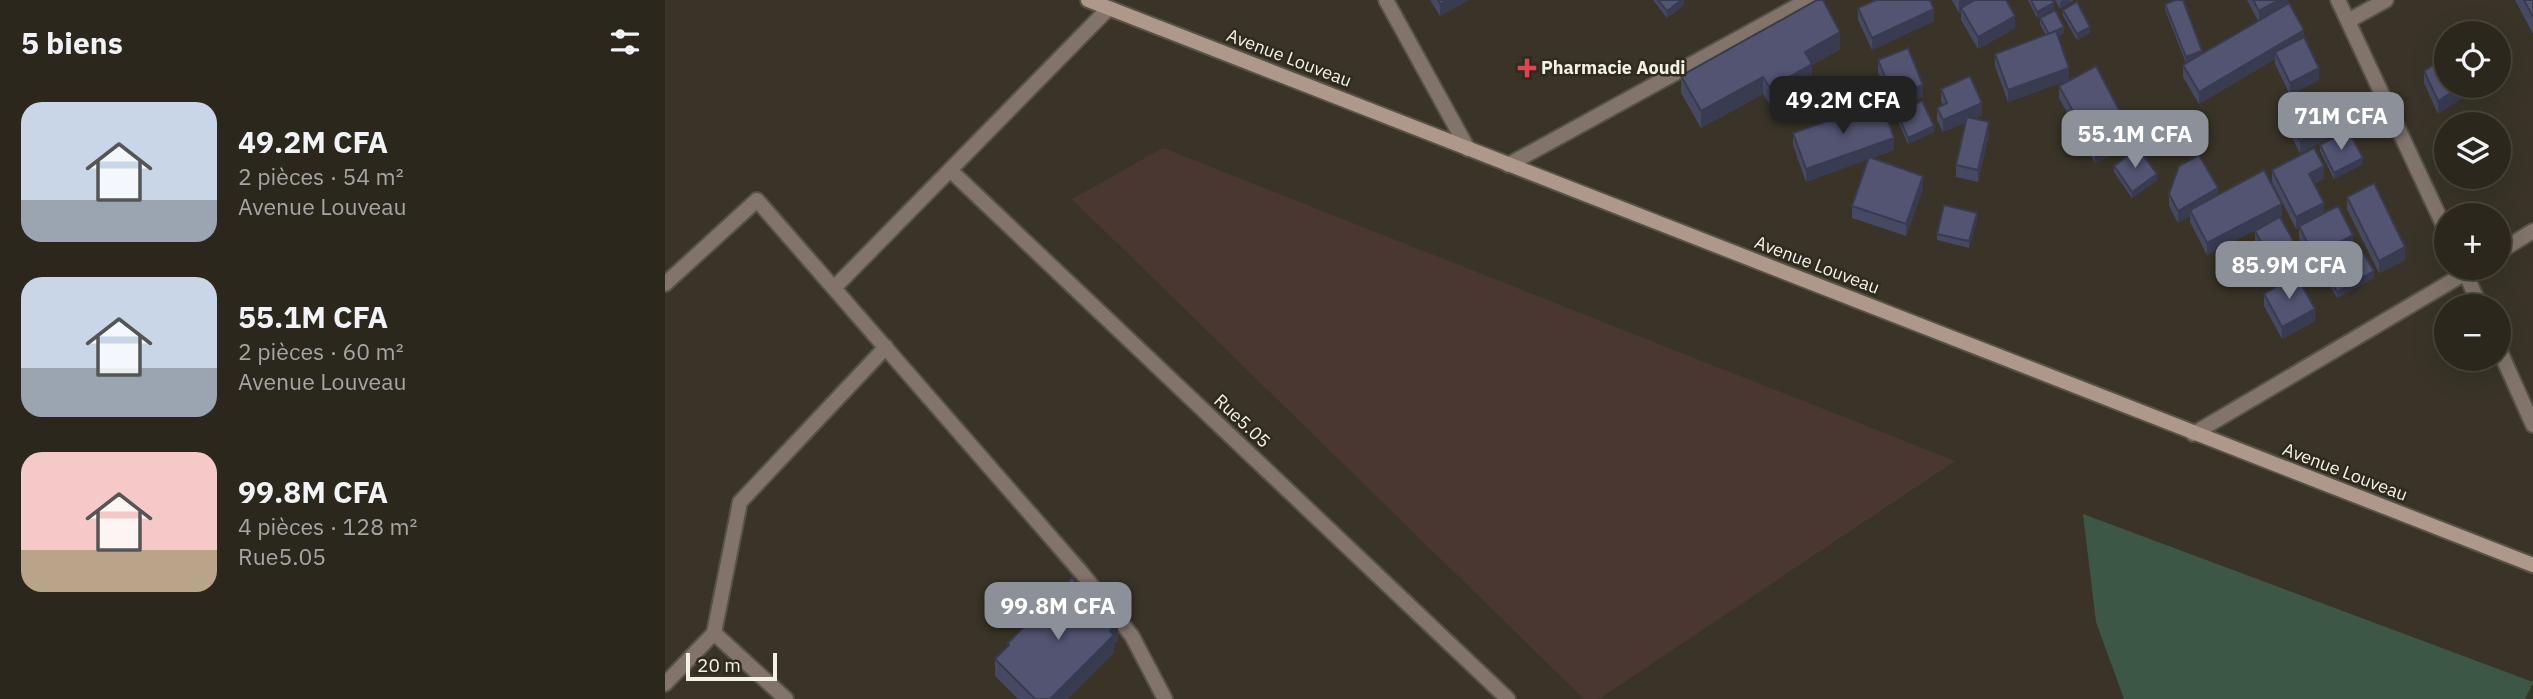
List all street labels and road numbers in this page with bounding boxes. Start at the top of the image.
street label: Avenue Louveau [1223,23,1355,92]
street label: Avenue Louveau [1751,230,1883,299]
street label: Rue5.05 [1209,389,1275,453]
street label: Avenue Louveau [2279,437,2411,506]

